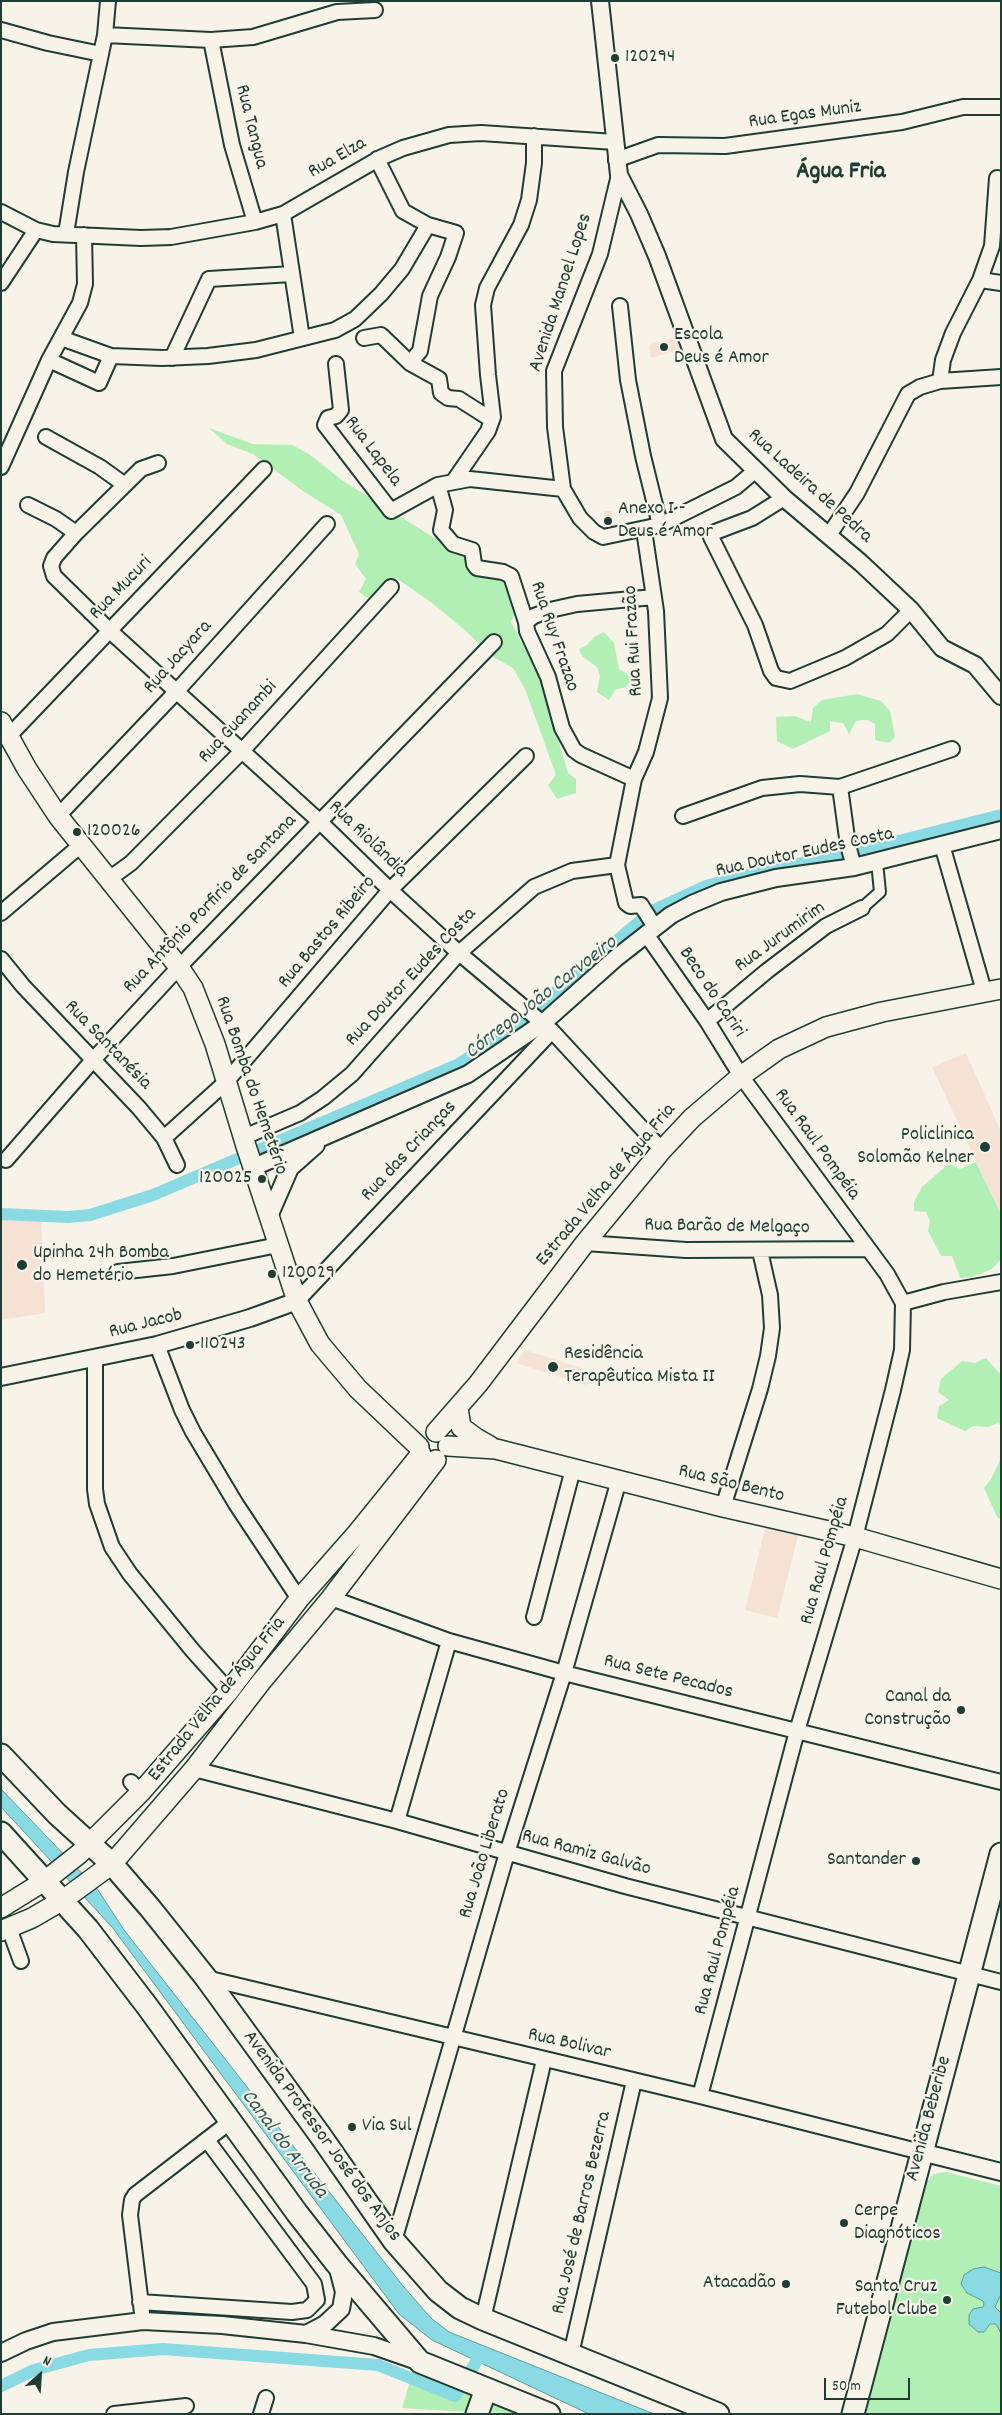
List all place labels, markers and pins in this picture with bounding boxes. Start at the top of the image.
place label: 120294 [625,46,675,70]
marker: 120294 [609,52,621,64]
place label: Escola Deus é Amor [674,324,769,371]
marker: Escola Deus é Amor [658,341,670,353]
place label: Anexo I - Deus é Amor [618,498,713,545]
marker: Anexo I - Deus é Amor [602,515,614,527]
place label: 120026 [87,820,140,844]
marker: 120026 [71,826,83,838]
place label: Policlinica Solomão Kelner [857,1124,974,1171]
marker: Policlinica Solomão Kelner [978,1140,992,1154]
place label: 120025 [199,1167,252,1191]
marker: 120025 [256,1173,268,1185]
place label: Upinha 24h Bomba do Hemetério [33,1242,169,1289]
marker: Upinha 24h Bomba do Hemetério [15,1258,29,1272]
place label: 120029 [282,1262,335,1286]
marker: 120029 [266,1268,278,1280]
place label: 110243 [200,1333,246,1357]
marker: 110243 [184,1339,196,1351]
place label: Residência Terapêutica Mista II [564,1343,715,1390]
marker: Residência Terapêutica Mista II [546,1360,560,1374]
place label: Canal da Construção [864,1686,951,1733]
marker: Canal da Construção [955,1704,967,1716]
place label: Santander [827,1849,906,1873]
marker: Santander [910,1855,922,1867]
place label: Via Sul [362,2115,411,2139]
marker: Via Sul [346,2121,358,2133]
place label: Cerpe Diagnóticos [854,2200,941,2247]
marker: Cerpe Diagnóticos [838,2217,850,2229]
place label: Atacadão [703,2272,776,2296]
place label: Santa Cruz Futebol Clube [836,2276,937,2323]
marker: Atacadão [780,2278,792,2290]
marker: Santa Cruz Futebol Clube [941,2294,953,2306]

